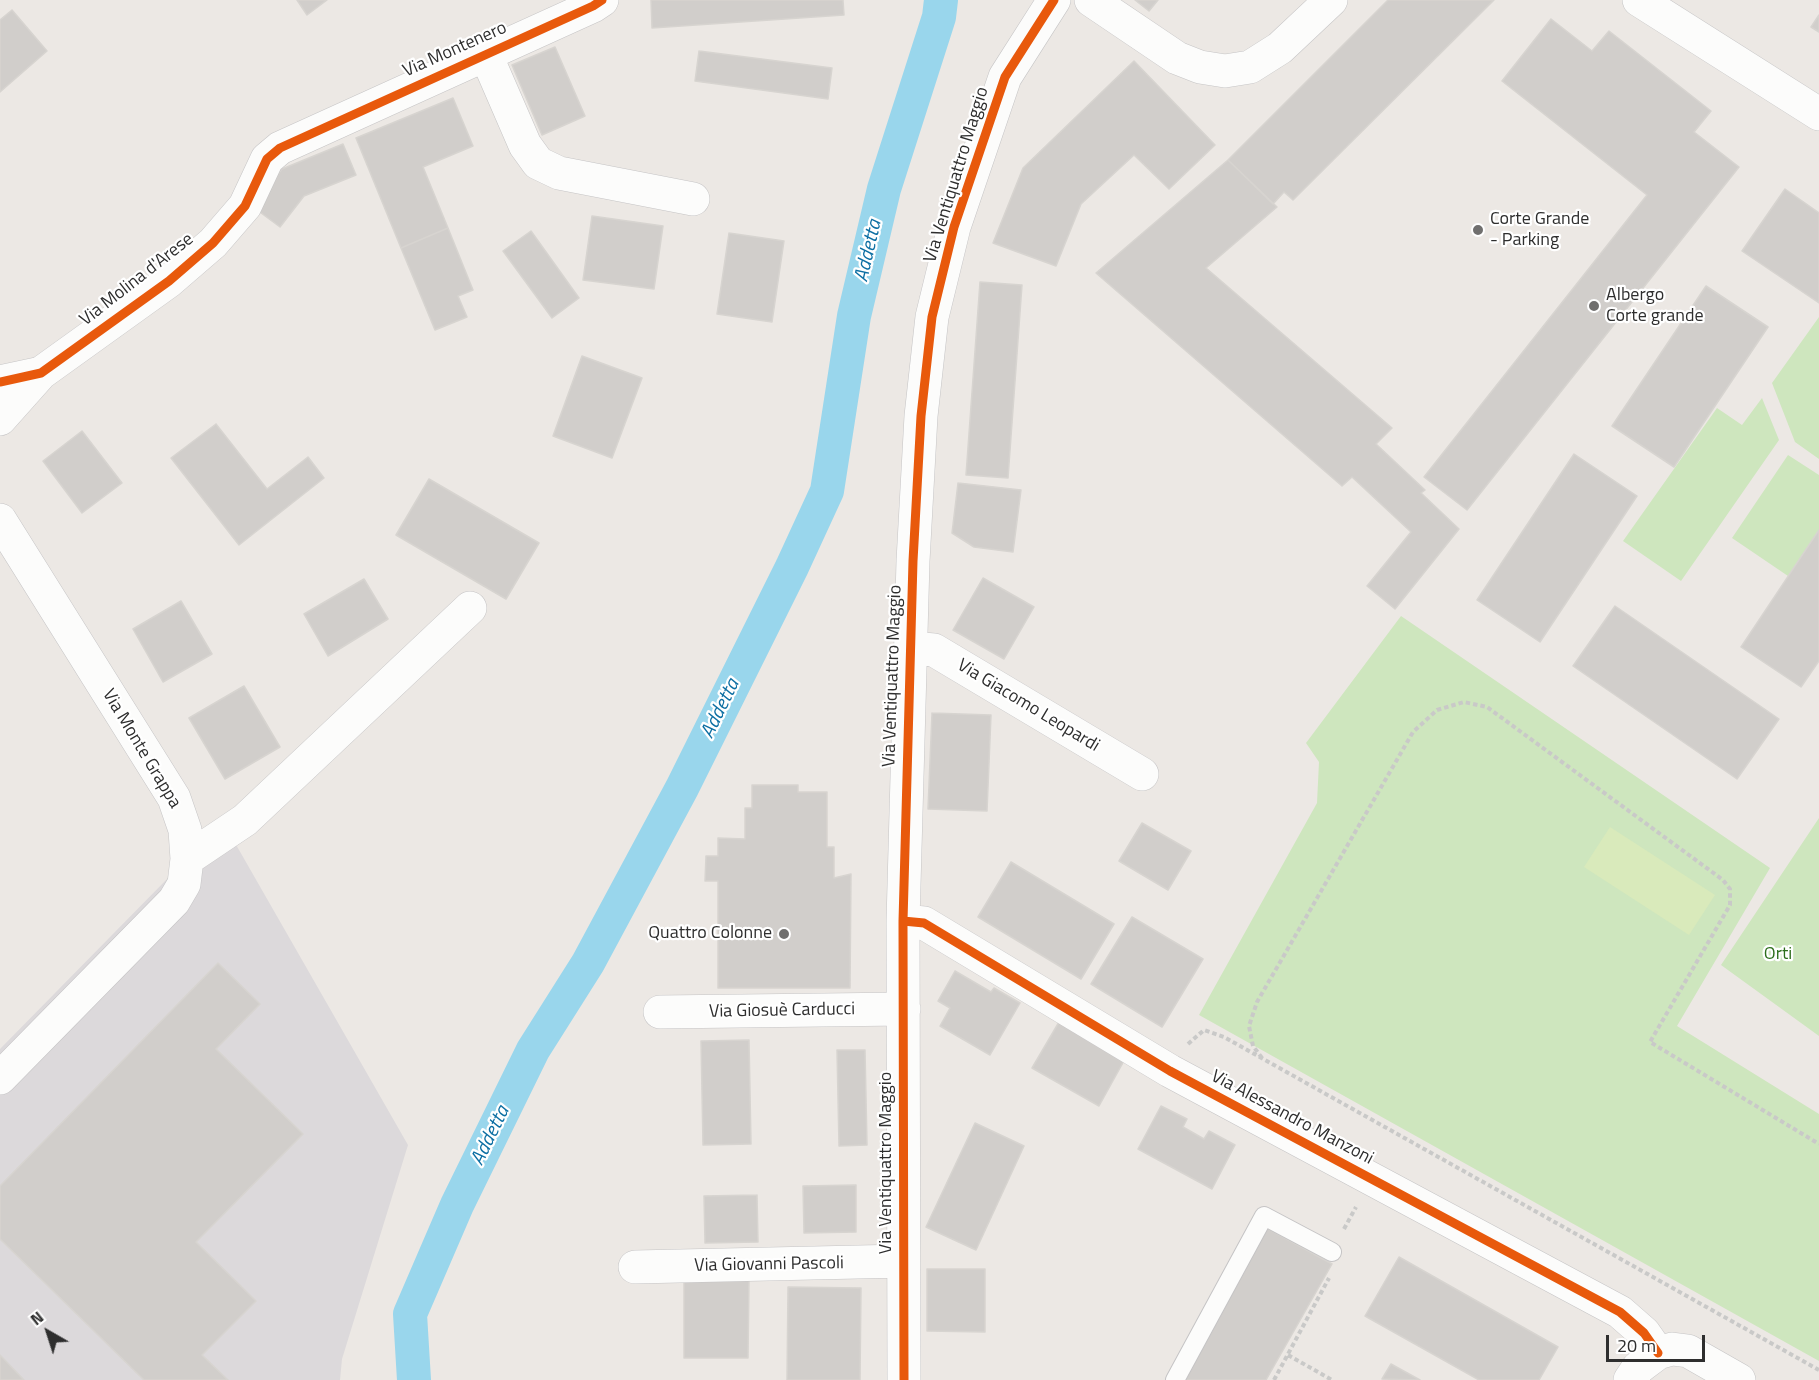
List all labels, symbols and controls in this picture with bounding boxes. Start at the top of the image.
street label: Via Montenero [400,18,510,82]
street label: Via Ventiquattro Maggio [920,85,994,265]
place label: Corte Grande - Parking [1490,209,1589,252]
water label: Addetta [850,218,888,284]
marker: Corte Grande - Parking [1471,223,1485,237]
street label: Via Molina d'Arese [76,229,198,331]
place label: Albergo Corte grande [1606,285,1703,328]
marker: Albergo Corte grande [1587,299,1601,313]
street label: Via Ventiquattro Maggio [879,584,907,768]
street label: Via Giacomo Leopardi [953,655,1103,757]
water label: Addetta [696,675,746,743]
street label: Via Monte Grappa [97,685,185,813]
place label: Quattro Colonne [648,923,772,945]
marker: Quattro Colonne [777,927,791,941]
park label: Orti [1764,944,1792,966]
street label: Via Giosuè Carducci [709,999,855,1023]
street label: Via Alessandro Manzoni [1207,1066,1377,1170]
street label: Via Ventiquattro Maggio [876,1072,898,1254]
water label: Addetta [466,1102,516,1170]
street label: Via Giovanni Pascoli [694,1253,844,1277]
north arrow [18,1302,78,1362]
text: N [25,1305,49,1331]
scale bar [1609,1323,1708,1361]
text: 20 m [1617,1332,1656,1359]

